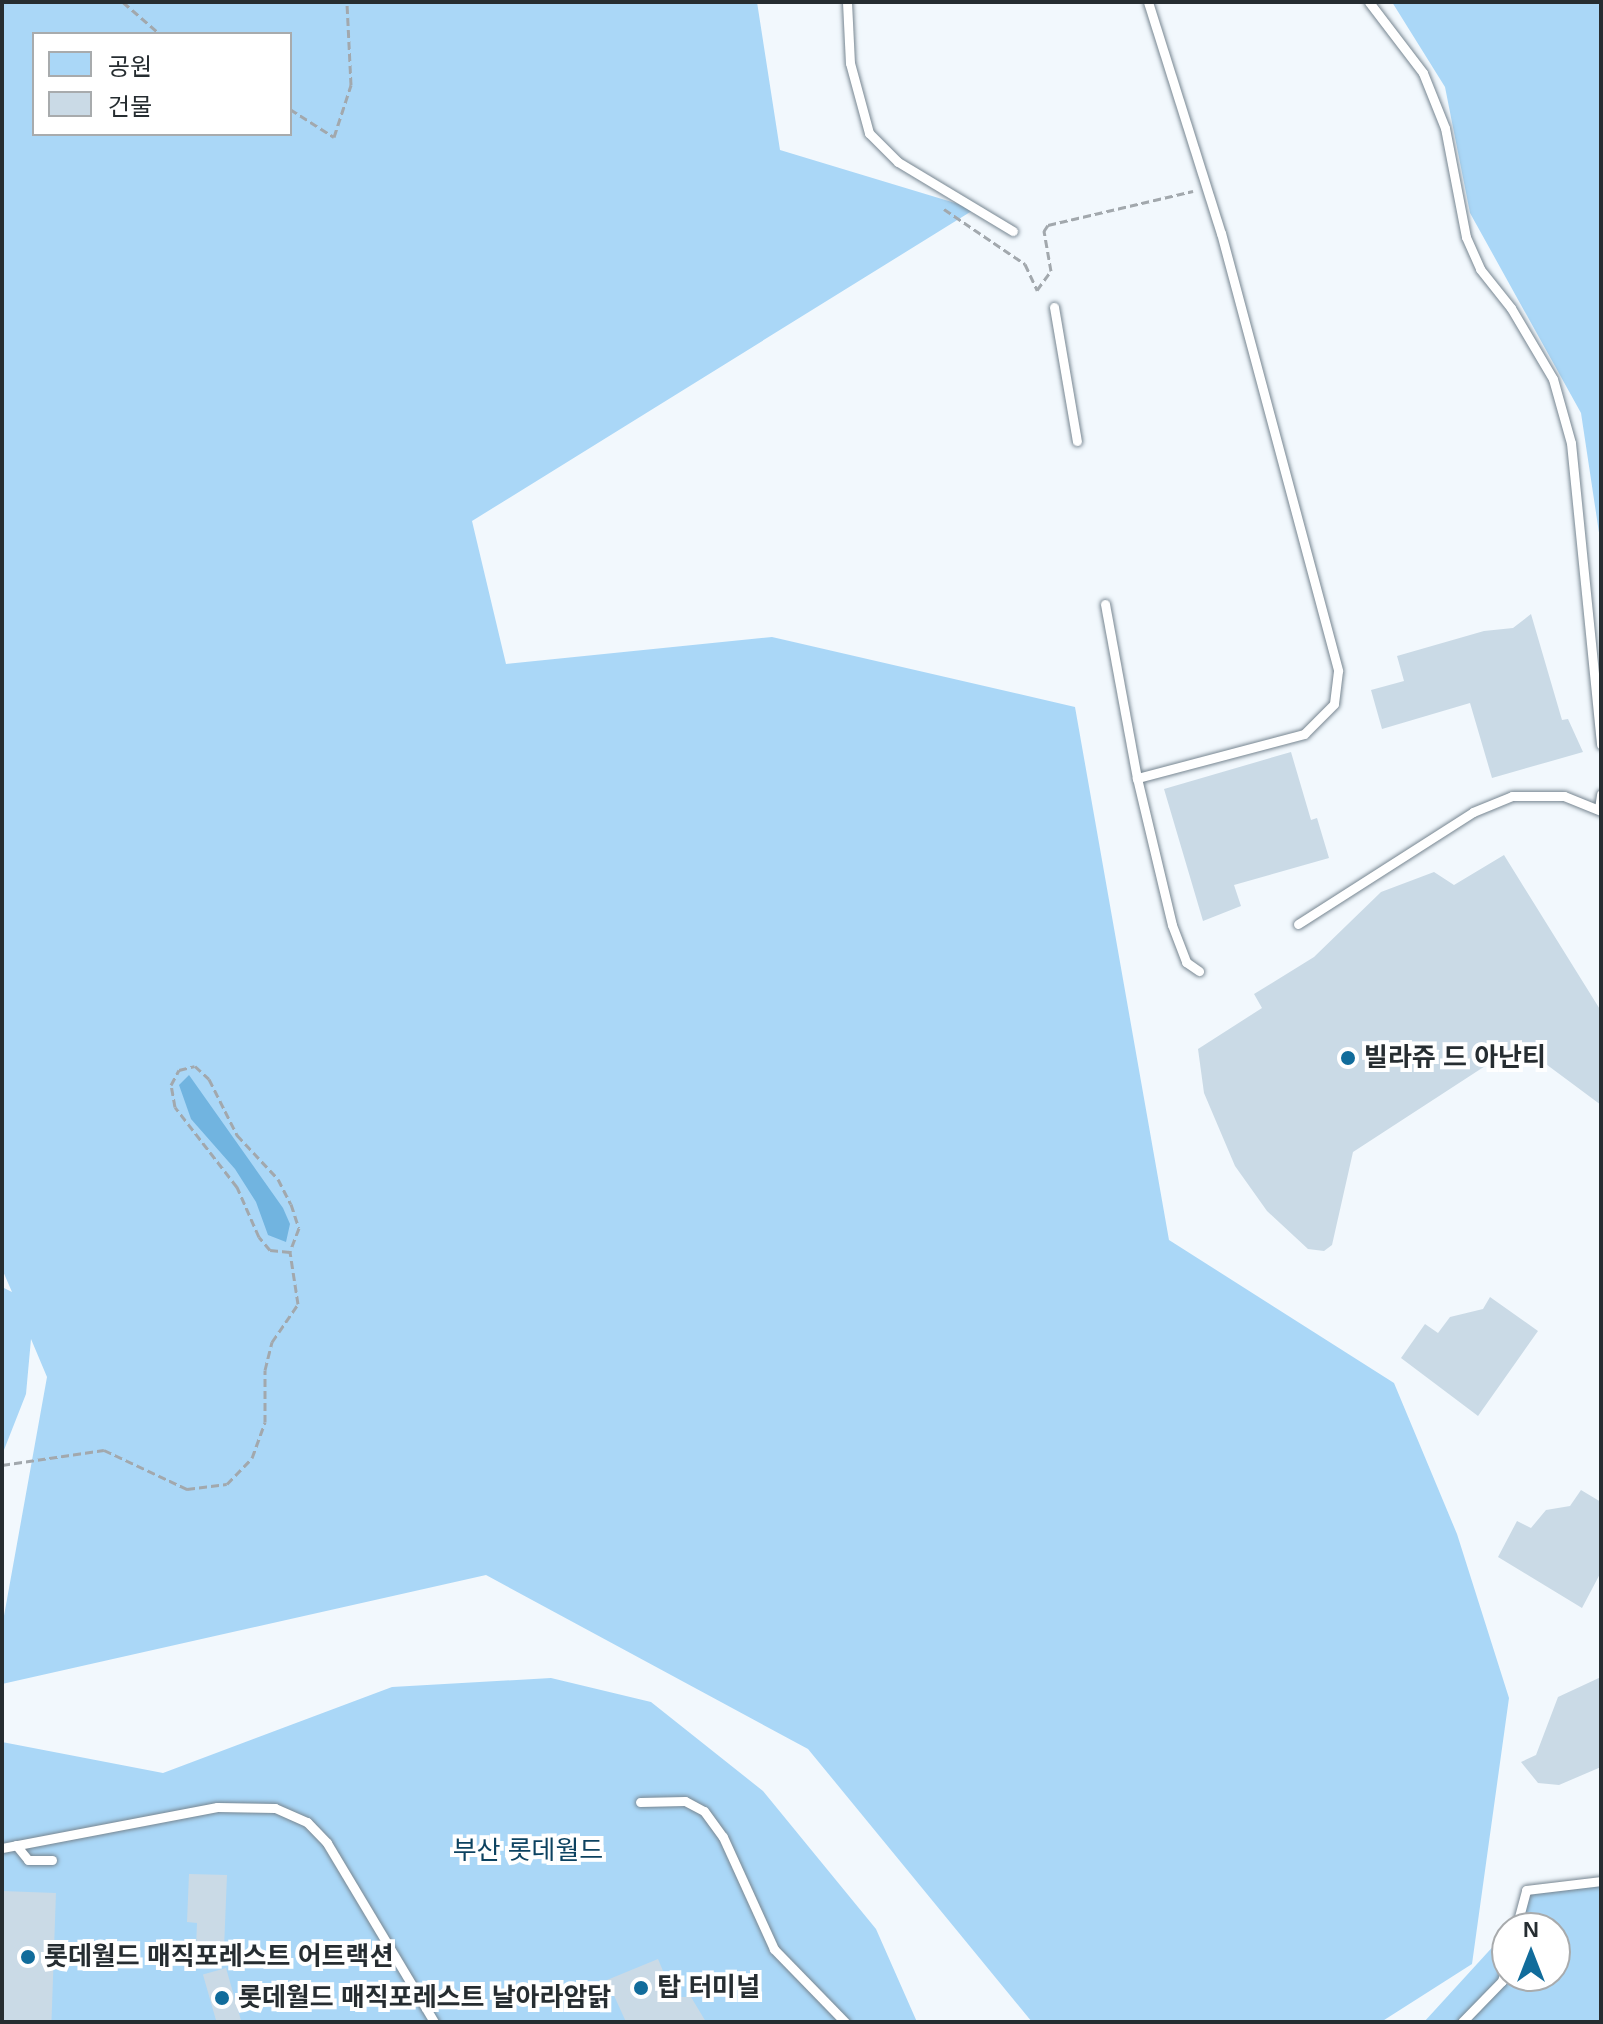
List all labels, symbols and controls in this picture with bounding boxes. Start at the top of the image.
legend [32,32,292,136]
text: 공원 [108,53,152,80]
text: 건물 [108,93,152,120]
place label: 빌라쥬 드 아난티 [1364,1042,1546,1074]
marker: 빌라쥬 드 아난티 [1339,1049,1357,1067]
park label: 부산 롯데월드 [453,1835,603,1867]
north arrow [1491,1912,1571,1992]
text: N [1523,1917,1539,1942]
place label: 롯데월드 매직포레스트 어트랙션 [44,1941,393,1973]
marker: 롯데월드 매직포레스트 어트랙션 [19,1948,37,1966]
place label: 탑 터미널 [657,1972,760,2004]
marker: 탑 터미널 [632,1979,650,1997]
place label: 롯데월드 매직포레스트 날아라암닭 [238,1982,611,2014]
marker: 롯데월드 매직포레스트 날아라암닭 [213,1989,231,2007]

